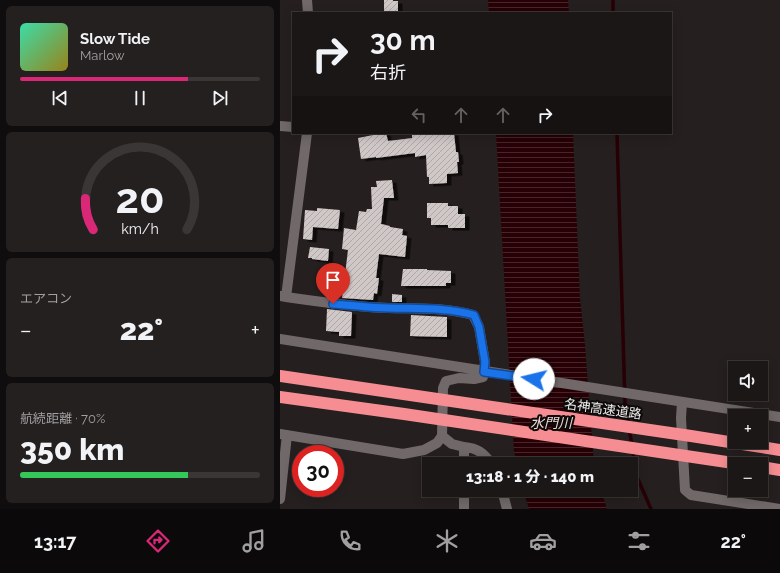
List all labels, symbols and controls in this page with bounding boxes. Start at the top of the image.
text: 30 m [370,24,436,57]
icon: right [304,28,356,80]
text: Slow Tide [80,30,150,48]
text: Marlow [80,48,125,63]
text: 右折 [370,62,406,83]
icon: previous [49,87,71,109]
icon: pause [129,87,151,109]
icon: next [209,87,231,109]
icon: left [408,104,430,126]
icon: ahead [450,104,472,126]
icon: ahead [492,104,514,126]
icon: right [534,104,556,126]
text: 20 [116,173,164,222]
text: km/h [121,220,159,236]
pin [316,263,350,304]
icon: arrive [322,269,344,291]
text: エアコン [20,291,72,306]
text: 22° [120,312,163,347]
text: − [20,317,32,343]
text: + [251,317,260,343]
position arrow [513,358,555,400]
map controls [728,361,768,497]
button: sound [728,361,768,401]
street label: 名神高速道路 [563,396,643,422]
button: + [728,409,768,449]
text: 航続距離 · 70% [20,411,105,426]
water label: 水門川 [530,415,574,431]
text: 350 km [20,432,124,467]
speed limit sign: 30 [292,445,344,497]
button: − [728,457,768,497]
text: 13:18 · 1 分 · 140 m [466,468,594,486]
icon: directions [144,527,172,555]
icon: music [240,527,268,555]
icon: phone [336,527,364,555]
icon: climate [433,527,461,555]
icon: car [529,527,557,555]
icon: filters [625,527,653,555]
text: 13:17 [34,531,76,552]
text: 22° [721,531,746,552]

